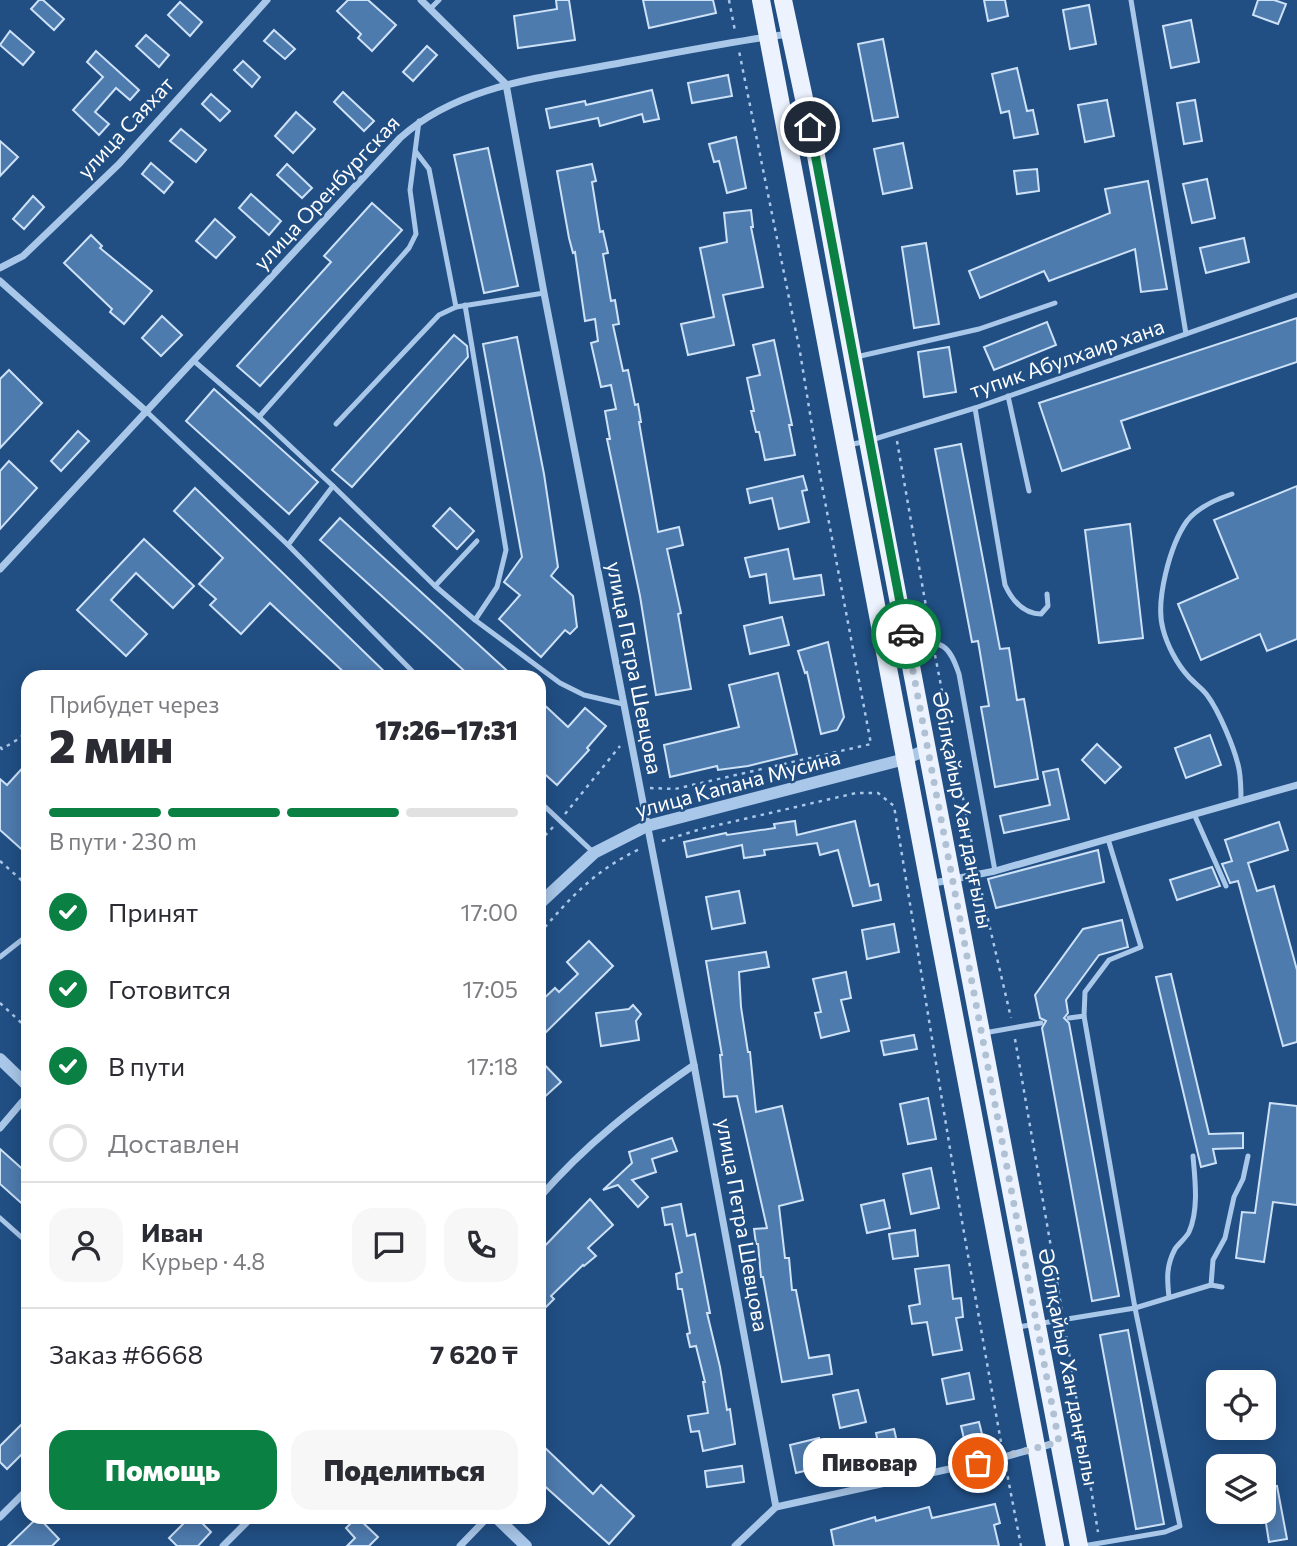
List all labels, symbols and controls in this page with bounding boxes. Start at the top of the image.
street label: улица Саяхат [72,71,178,183]
pin [780,97,840,157]
icon: home [791,108,829,146]
street label: улица Оренбургская [248,110,404,274]
street label: тупик Абулхаир хана [966,313,1167,403]
street label: улица Петра Шевцова [603,559,668,776]
courier [871,599,941,669]
icon: car [887,615,925,653]
street label: Әбілқайыр Хан даңғылы [928,689,999,931]
text: Прибудет через [49,690,219,718]
text: 17:26–17:31 [375,714,518,745]
text: 2 мин [49,716,173,772]
street label: улица Капана Мусина [632,743,843,822]
text: В пути · 230 m [49,827,197,855]
icon: check [49,893,87,931]
text: Принят [108,896,198,927]
text: 17:00 [461,898,518,926]
icon: check [49,970,87,1008]
text: Готовится [108,973,231,1004]
text: 17:05 [462,975,518,1003]
icon: check [49,1047,87,1085]
text: В пути [108,1050,185,1081]
text: 17:18 [467,1052,518,1080]
street label: улица Петра Шевцова [712,1116,775,1333]
text: Доставлен [108,1127,240,1158]
button: person [49,1208,123,1282]
button: chat [352,1208,426,1282]
button: phone [444,1208,518,1282]
text: Иван [141,1216,203,1247]
street label: Әбілқайыр Хан даңғылы [1034,1246,1105,1488]
text: Курьер · 4.8 [141,1247,265,1275]
text: Заказ #6668 [49,1338,203,1369]
text: 7 620 ₸ [430,1338,518,1369]
map controls [1206,1370,1276,1524]
button: locate [1206,1370,1276,1440]
button: Помощь [49,1430,277,1510]
button: Поделиться [291,1430,518,1510]
pin [948,1433,1008,1493]
callout: Пивовар [803,1438,936,1488]
icon: bag [959,1444,997,1482]
text: Пивовар [822,1448,917,1476]
button: layers [1206,1454,1276,1524]

